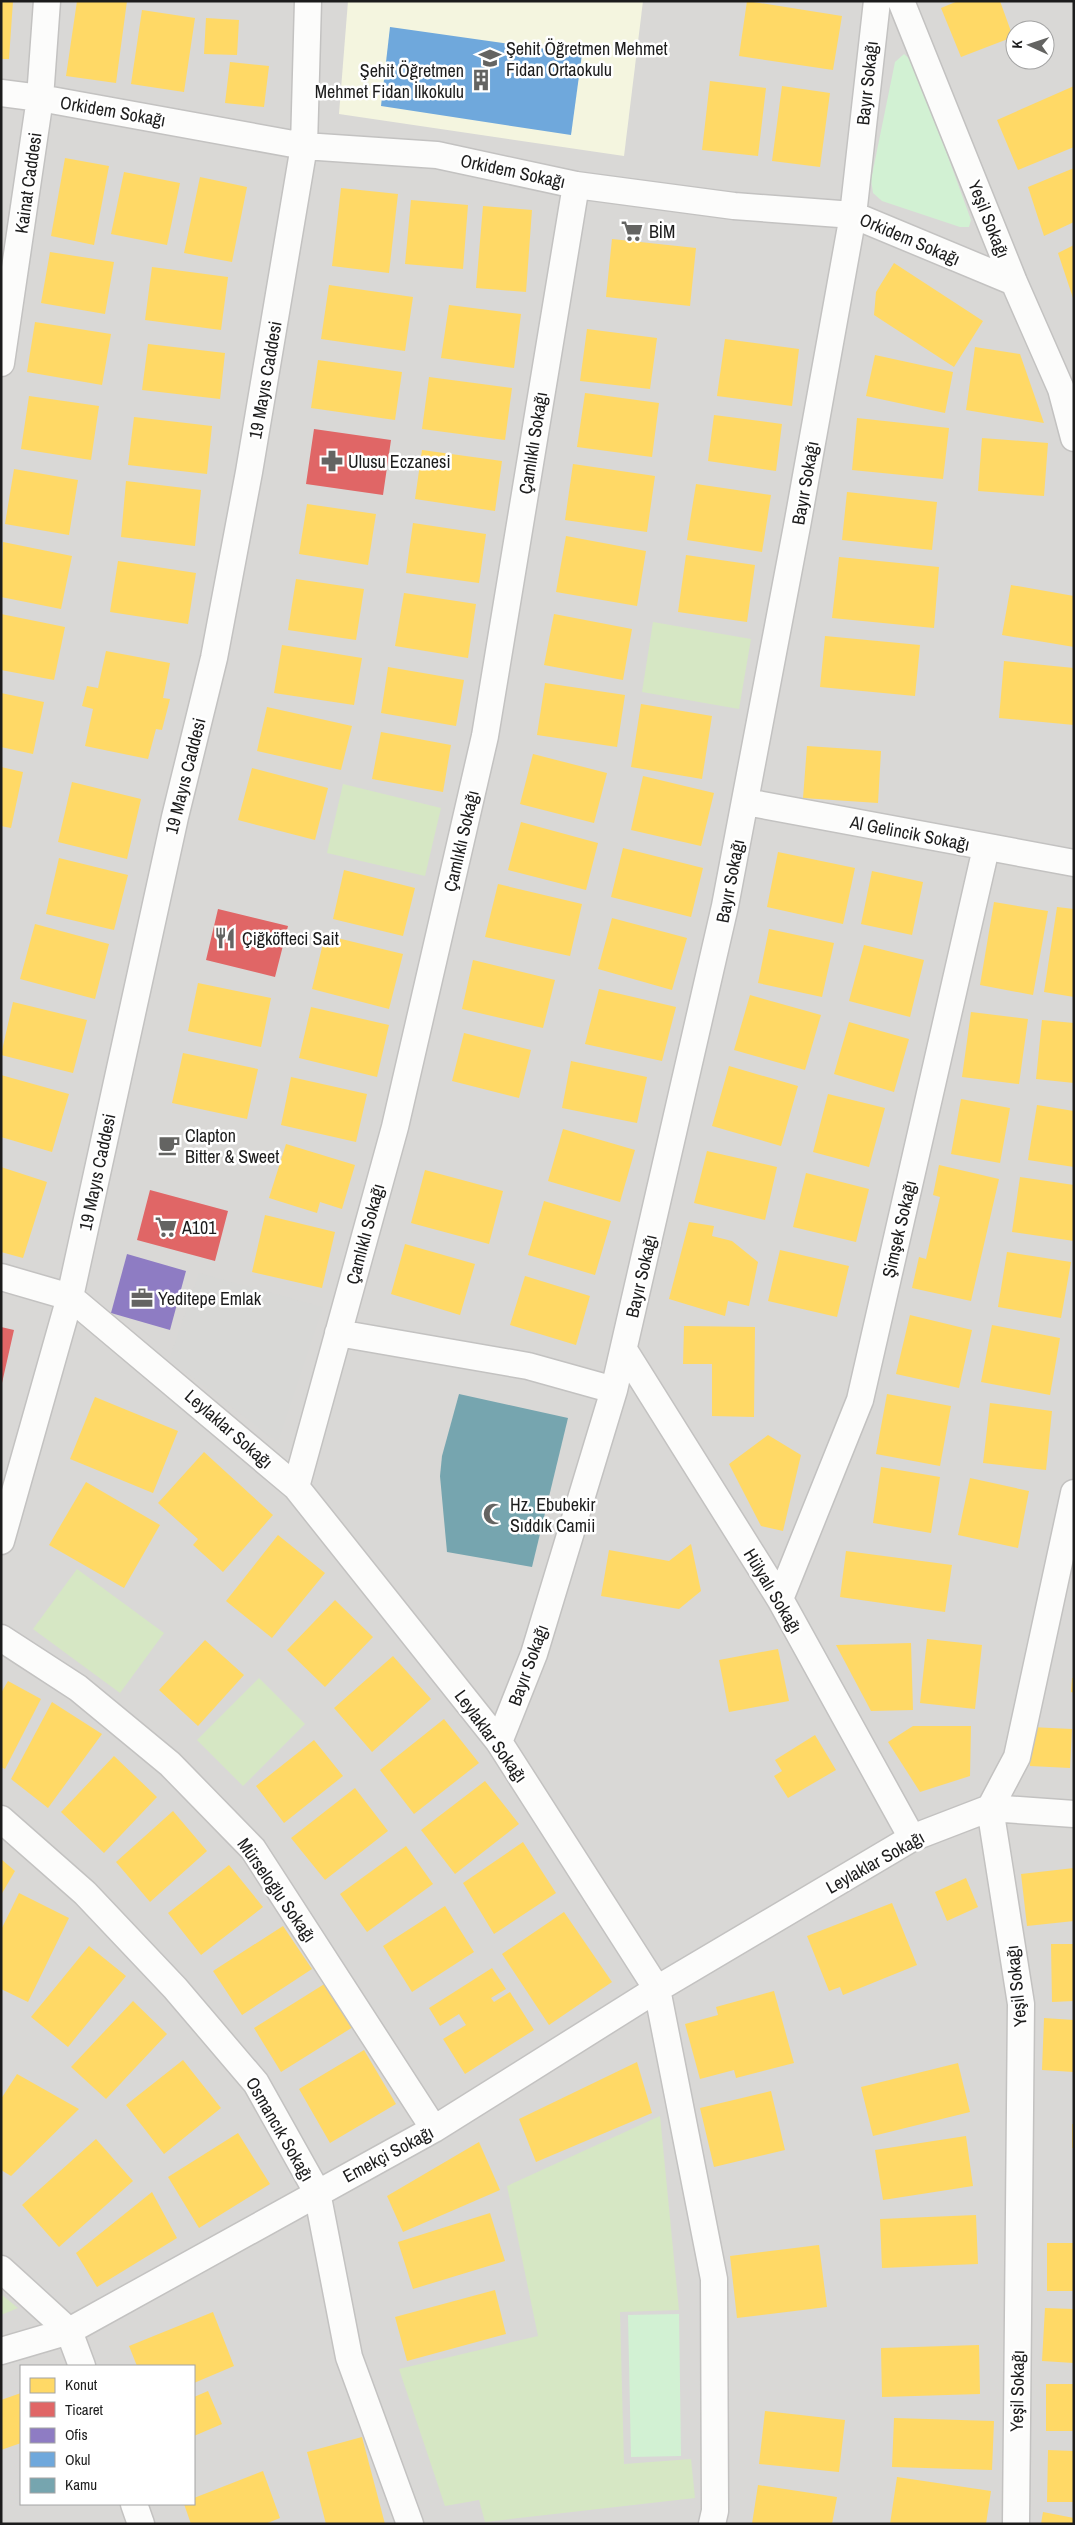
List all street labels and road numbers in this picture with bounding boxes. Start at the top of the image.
street label: Bayır Sokağı [850,40,884,126]
street label: Orkidem Sokağı [58,89,168,133]
street label: Kainat Caddesi [9,131,47,235]
street label: Orkidem Sokağı [458,148,568,194]
street label: Yeşil Sokağı [962,176,1016,262]
street label: Orkidem Sokağı [856,207,964,271]
street label: 19 Mayıs Caddesi [242,319,288,441]
street label: Çamlıklı Sokağı [513,390,553,496]
street label: Bayır Sokağı [785,439,825,527]
street label: 19 Mayıs Caddesi [158,715,212,837]
street label: Çamlıklı Sokağı [437,788,485,894]
street label: Al Gelincik Sokağı [847,809,972,857]
street label: Bayır Sokağı [710,837,750,925]
street label: 19 Mayıs Caddesi [72,1111,122,1233]
street label: Şimşek Sokağı [876,1178,922,1280]
street label: Çamlıklı Sokağı [340,1181,390,1287]
street label: Bayır Sokağı [619,1232,663,1320]
street label: Leylaklar Sokağı [180,1384,278,1474]
street label: Hülyalı Sokağı [738,1544,808,1638]
street label: Bayır Sokağı [502,1621,554,1709]
street label: Leylaklar Sokağı [449,1685,533,1787]
street label: Leylaklar Sokağı [821,1825,929,1899]
street label: Mürseloğlu Sokağı [232,1833,322,1947]
street label: Yeşil Sokağı [999,1944,1033,2028]
street label: Osmancık Sokağı [240,2072,320,2186]
street label: Emekçi Sokağı [338,2120,438,2188]
street label: Yeşil Sokağı [1004,2350,1030,2432]

